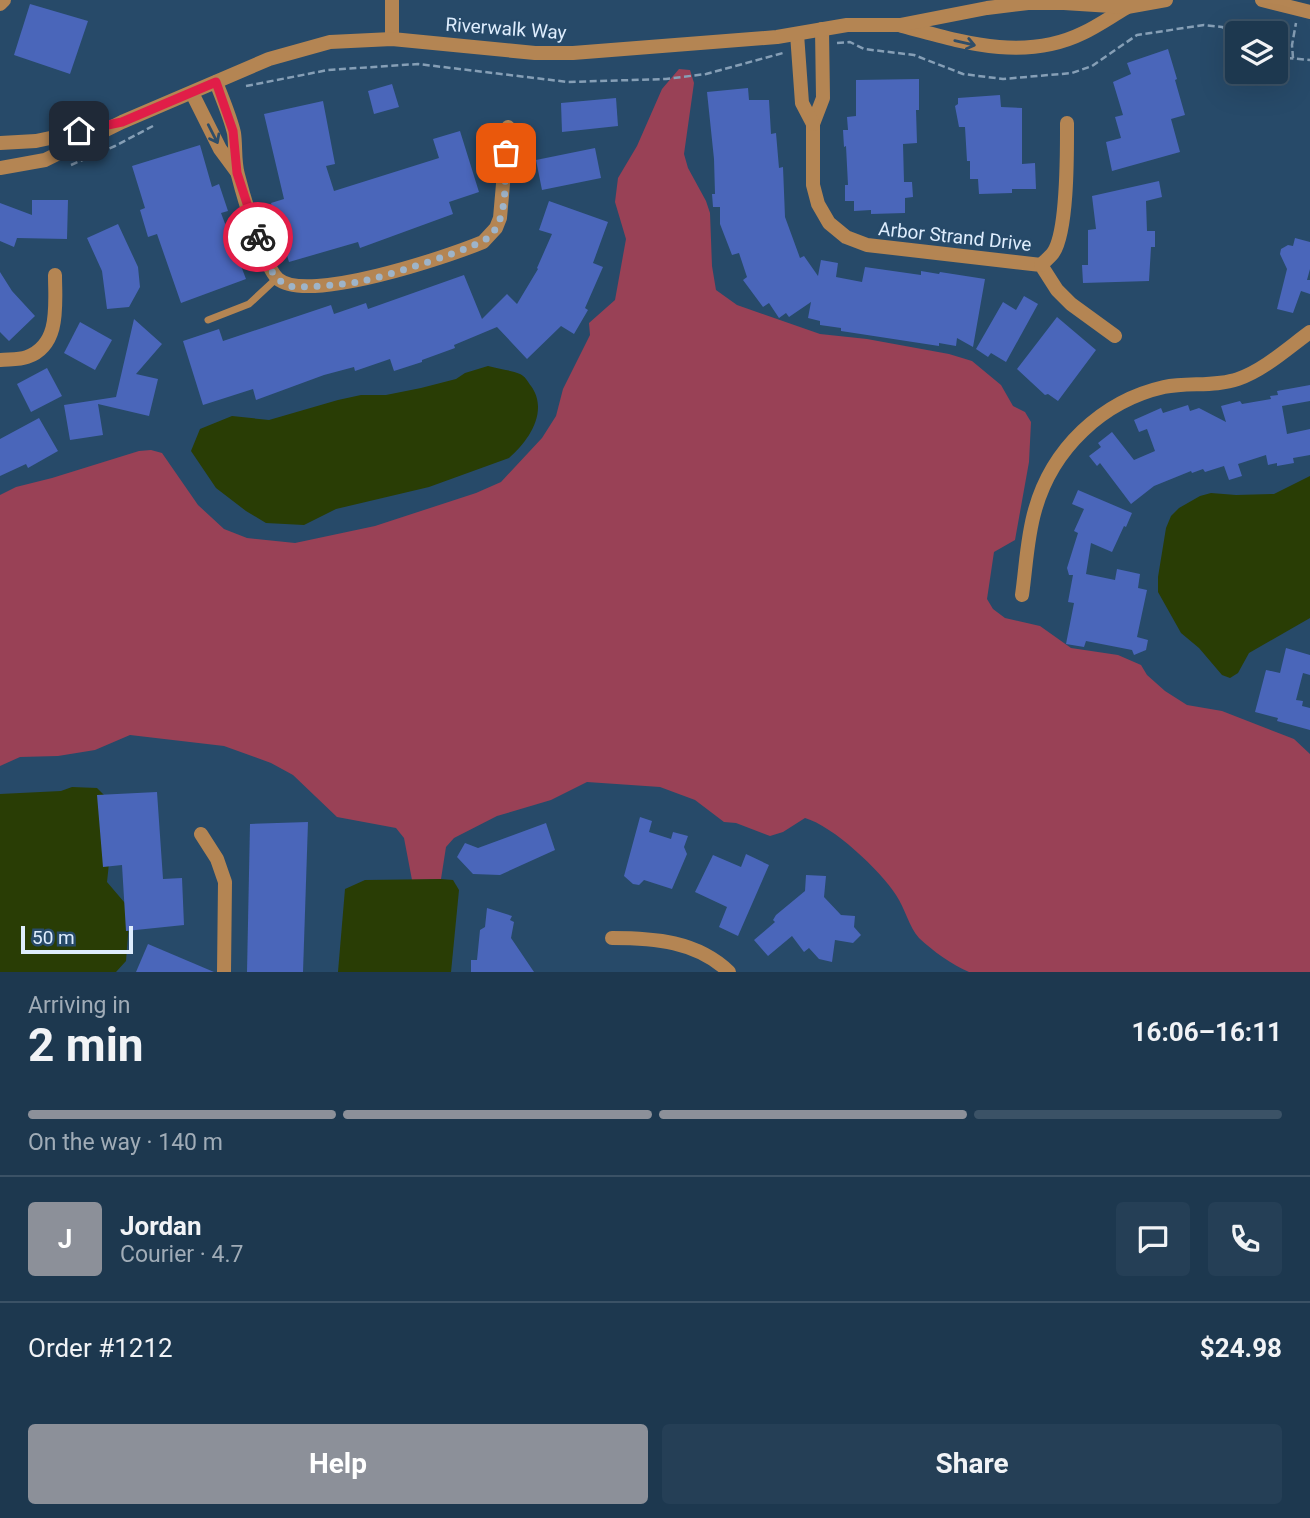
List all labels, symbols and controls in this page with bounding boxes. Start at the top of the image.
street label: Riverwalk Way [445,13,567,44]
map controls [1225,21,1288,84]
button: layers [1225,21,1288,84]
one-way arrow [954,37,976,50]
pin [49,101,109,161]
icon: home [60,112,98,150]
one-way arrow [206,123,220,144]
pin [476,123,536,183]
icon: bag [487,134,525,172]
courier [223,202,293,272]
street label: Arbor Strand Drive [877,217,1033,256]
icon: bike [239,218,277,256]
scale bar [21,923,133,955]
text: 50 m [32,926,75,949]
text: Arriving in [28,992,131,1019]
text: 16:06–16:11 [1132,1017,1282,1047]
text: 2 min [28,1018,144,1072]
text: On the way · 140 m [28,1129,223,1156]
button: chat [1116,1202,1190,1276]
button: phone [1208,1202,1282,1276]
text: Jordan [120,1211,202,1241]
text: J [58,1224,72,1254]
text: Courier · 4.7 [120,1241,243,1268]
text: Order #1212 [28,1333,173,1363]
text: $24.98 [1200,1333,1282,1363]
button: Help [28,1424,648,1504]
button: Share [662,1424,1282,1504]

